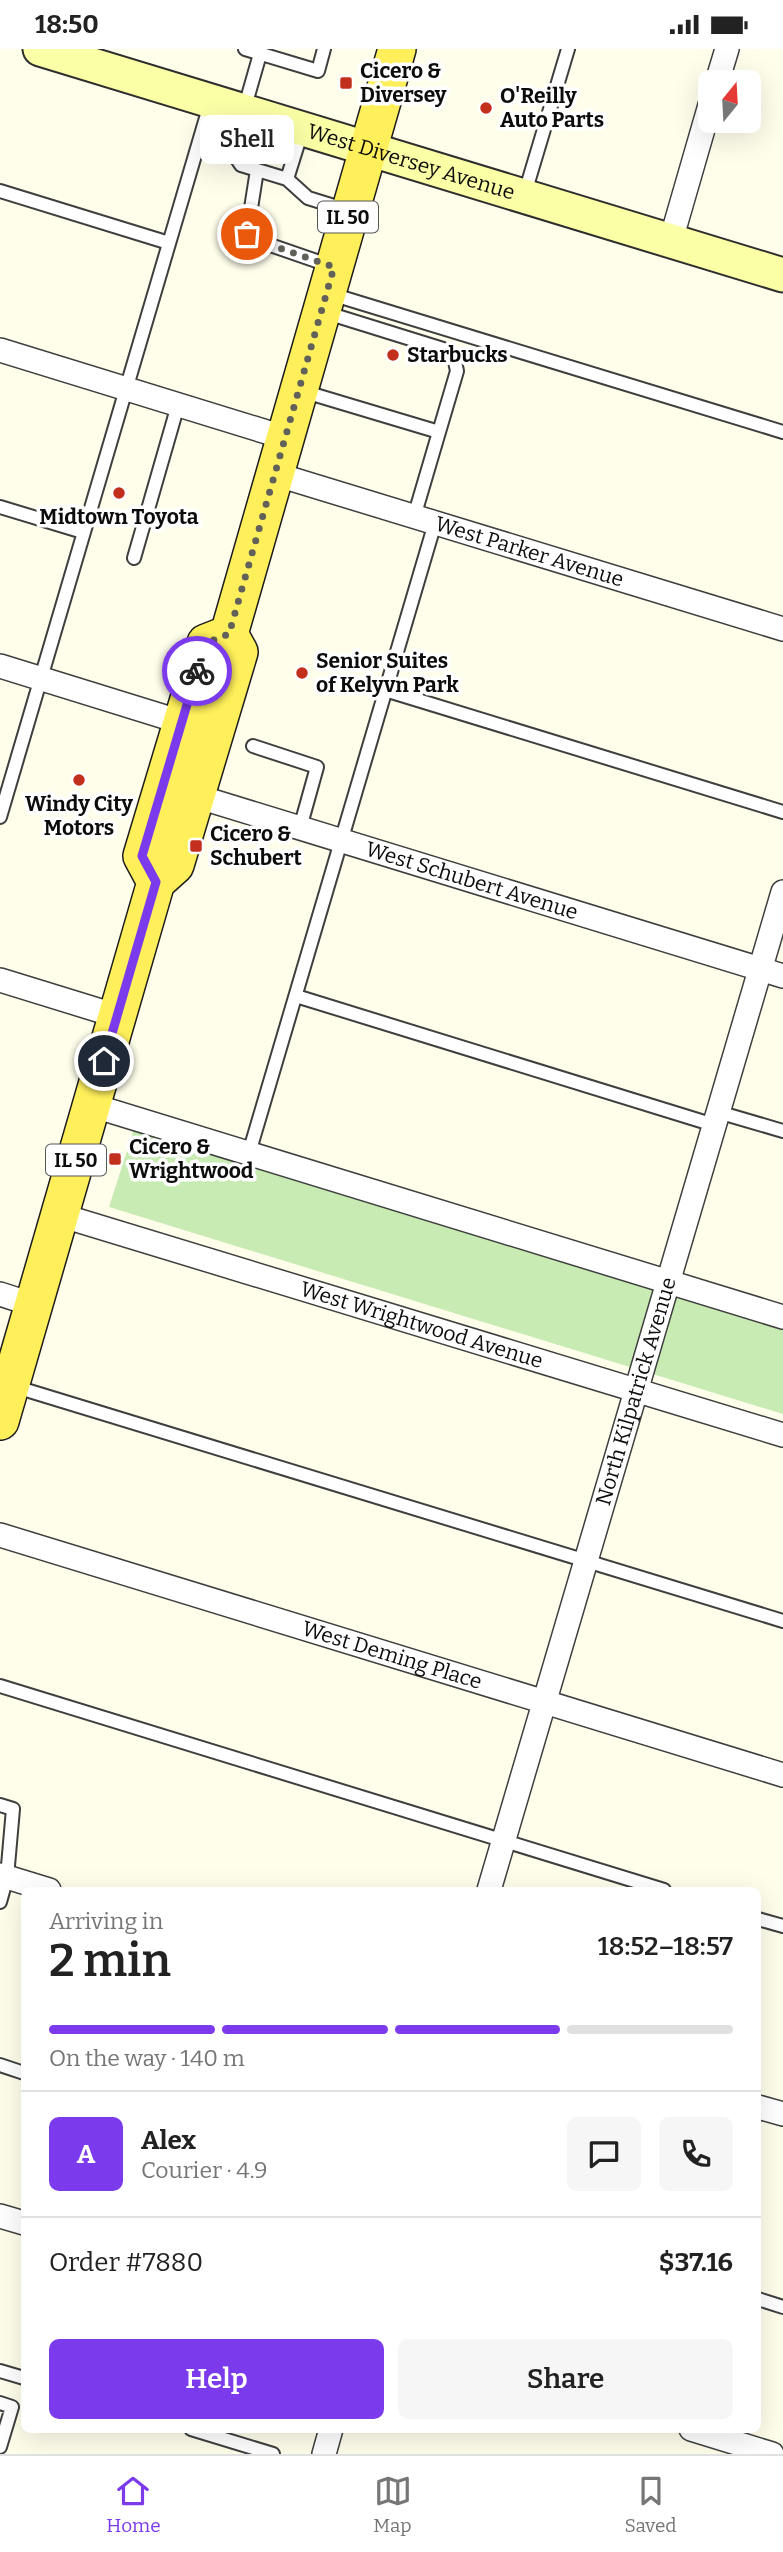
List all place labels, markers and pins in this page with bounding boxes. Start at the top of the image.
place label: Cicero & Diversey [360,58,447,108]
marker: Cicero & Diversey [338,75,354,91]
place label: O'Reilly Auto Parts [500,83,604,133]
marker: O'Reilly Auto Parts [478,100,494,116]
callout: Shell [200,115,294,164]
pin [217,204,277,264]
place label: Starbucks [407,342,508,368]
marker: Starbucks [385,347,401,363]
marker: Midtown Toyota [111,485,127,501]
place label: Midtown Toyota [39,504,199,530]
place label: Senior Suites of Kelyvn Park [316,648,459,698]
marker: Senior Suites of Kelyvn Park [294,665,310,681]
marker: Windy City Motors [71,772,87,788]
place label: Windy City Motors [25,791,133,841]
place label: Cicero & Schubert [210,821,303,871]
marker: Cicero & Schubert [188,838,204,854]
pin [74,1031,134,1091]
place label: Cicero & Wrightwood [129,1134,254,1184]
marker: Cicero & Wrightwood [107,1151,123,1167]

